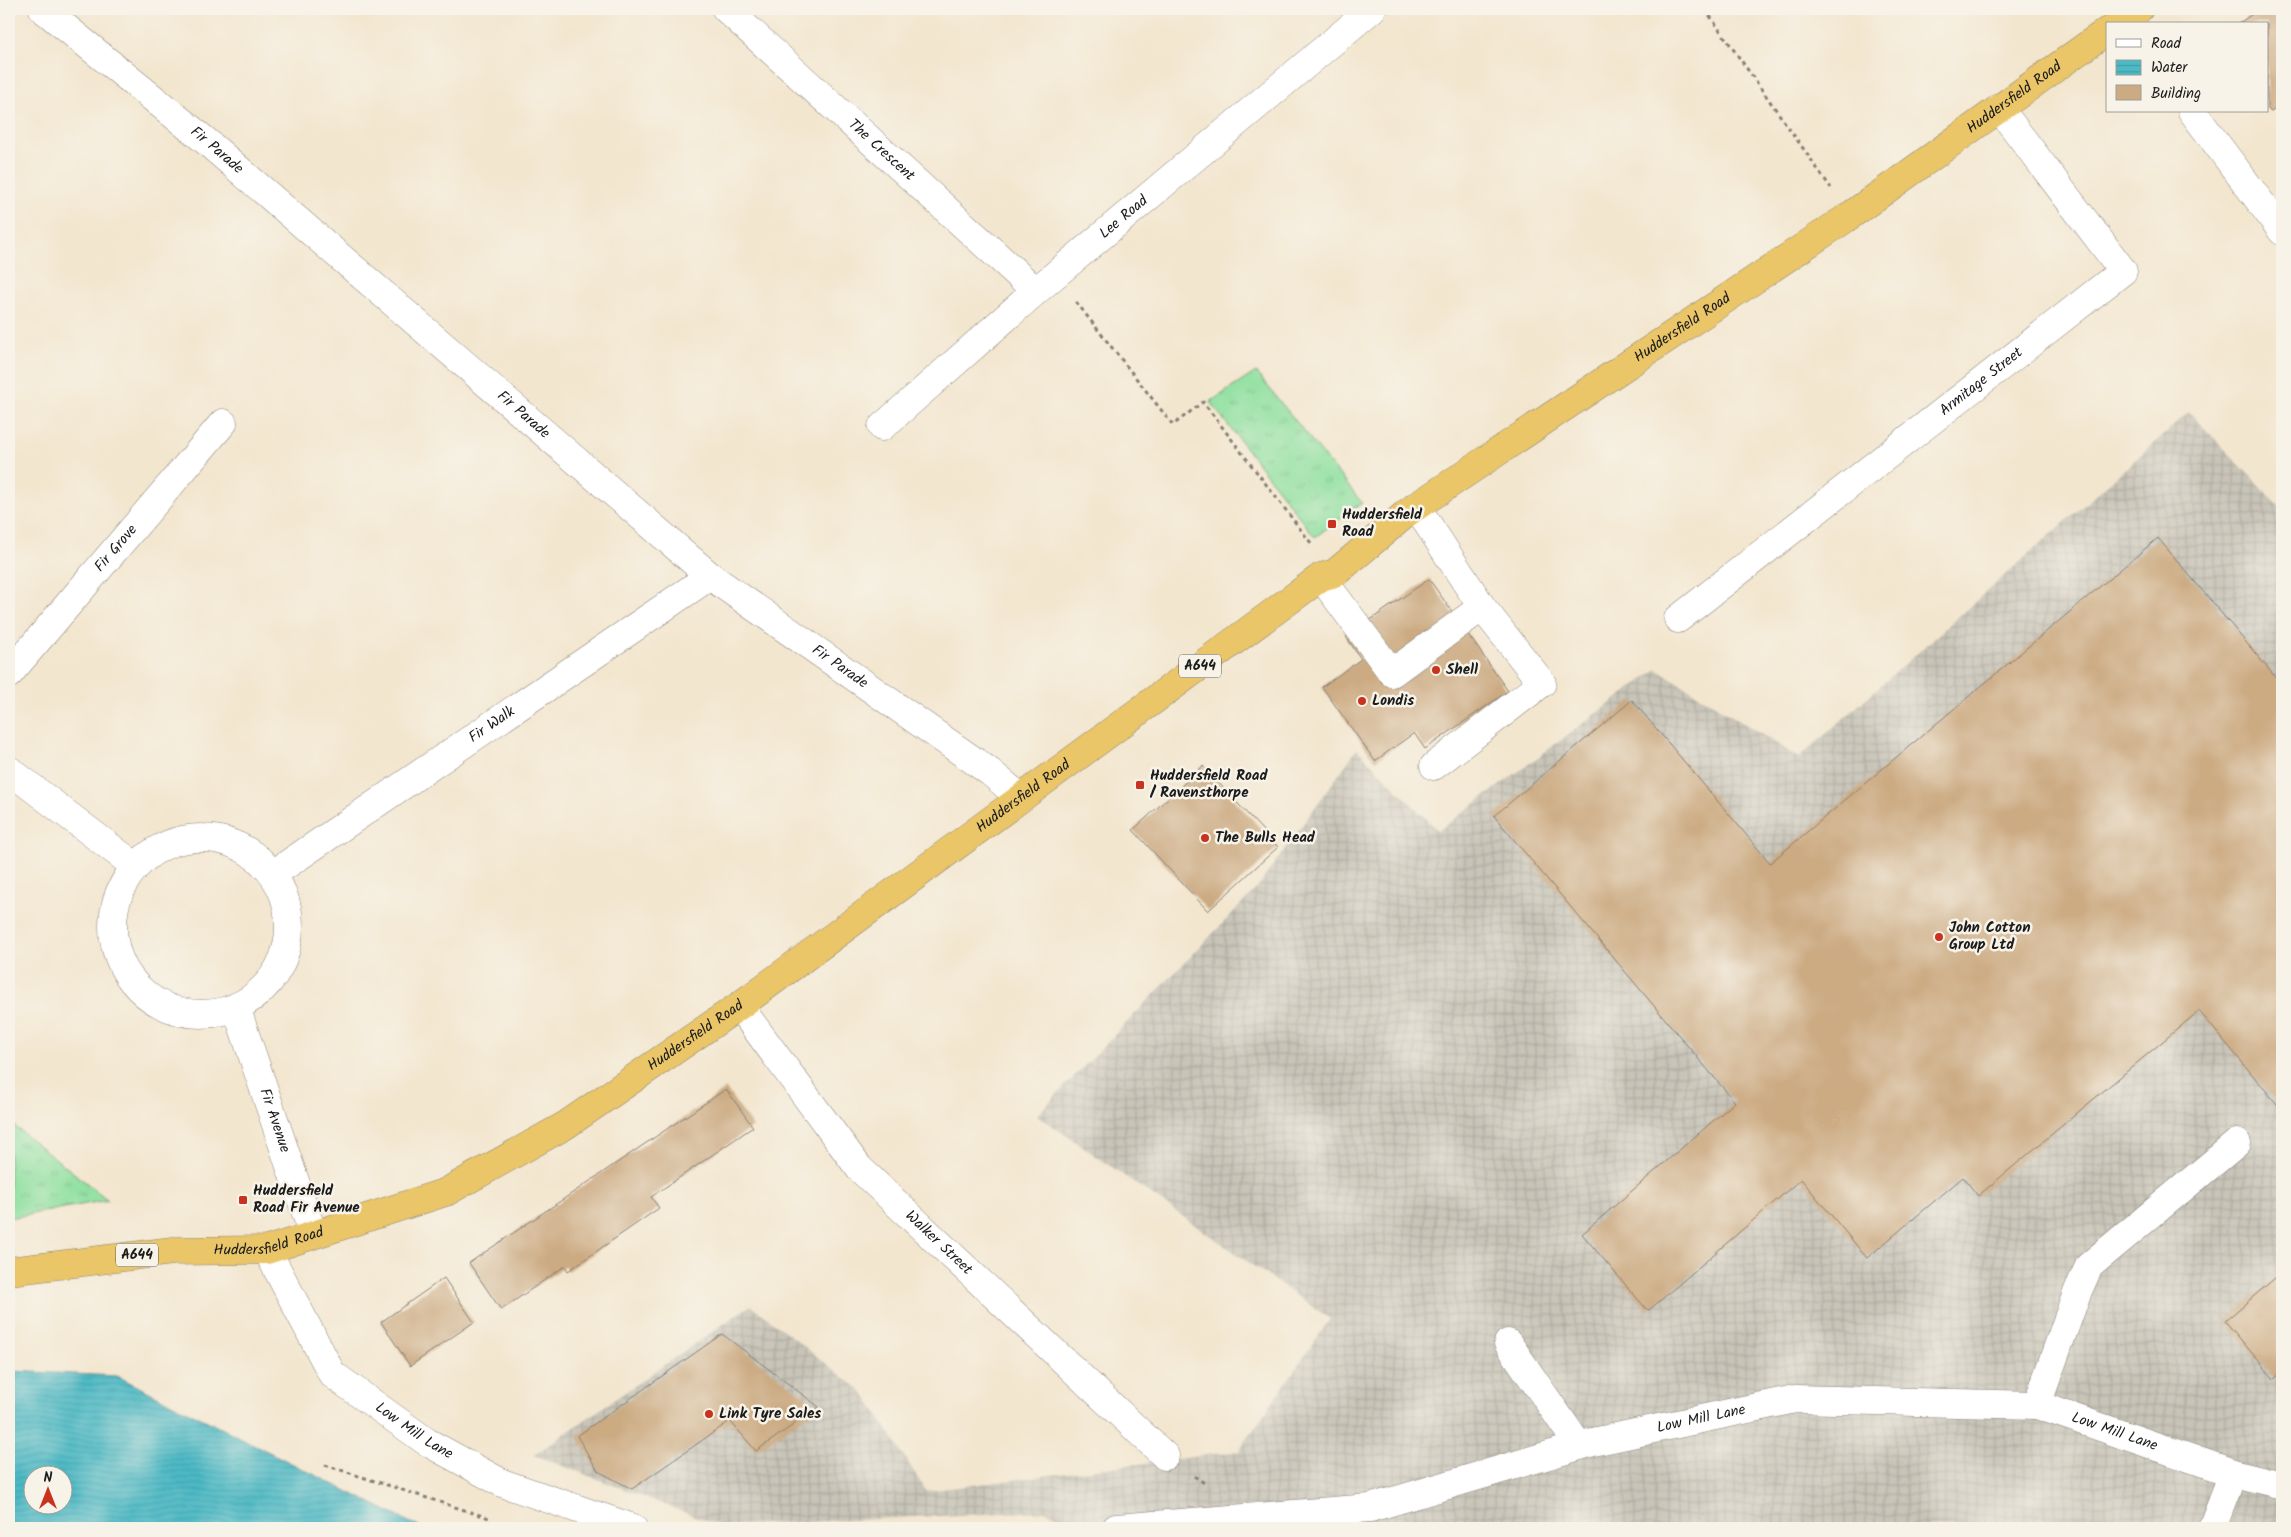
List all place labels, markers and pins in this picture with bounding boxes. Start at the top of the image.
place label: Huddersfield Road [1342,503,1423,544]
marker: Huddersfield Road [1326,518,1338,530]
place label: Shell [1446,658,1478,682]
marker: Shell [1430,664,1442,676]
place label: Londis [1372,689,1414,713]
marker: Londis [1356,695,1368,707]
place label: Huddersfield Road / Ravensthorpe [1149,764,1268,805]
marker: Huddersfield Road / Ravensthorpe [1134,779,1146,791]
place label: The Bulls Head [1215,826,1316,850]
marker: The Bulls Head [1199,832,1211,844]
place label: John Cotton Group Ltd [1949,916,2030,957]
marker: John Cotton Group Ltd [1933,931,1945,943]
place label: Huddersfield Road Fir Avenue [253,1179,360,1220]
marker: Huddersfield Road Fir Avenue [237,1194,249,1206]
place label: Link Tyre Sales [719,1402,821,1426]
marker: Link Tyre Sales [703,1408,715,1420]

